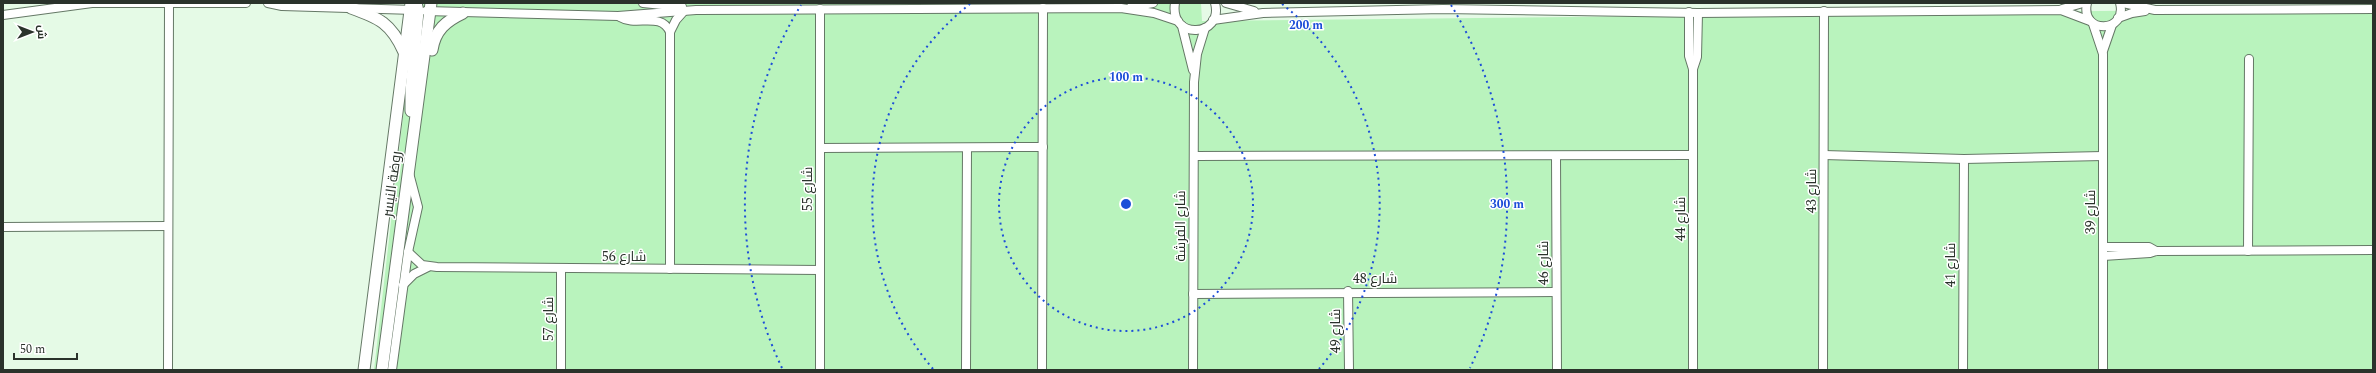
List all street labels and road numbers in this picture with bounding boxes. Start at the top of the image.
street label: روضة النيسر [377,150,407,219]
street label: شارع 55 [797,167,818,211]
street label: شارع 43 [1801,169,1822,213]
street label: شارع الفرشة [1170,190,1191,262]
street label: شارع 39 [2080,190,2101,234]
street label: شارع 44 [1670,197,1691,241]
street label: شارع 46 [1533,241,1554,285]
street label: شارع 41 [1940,243,1961,287]
street label: شارع 56 [602,246,646,267]
street label: شارع 48 [1353,268,1397,289]
street label: شارع 57 [538,297,559,341]
street label: شارع 49 [1325,309,1346,353]

